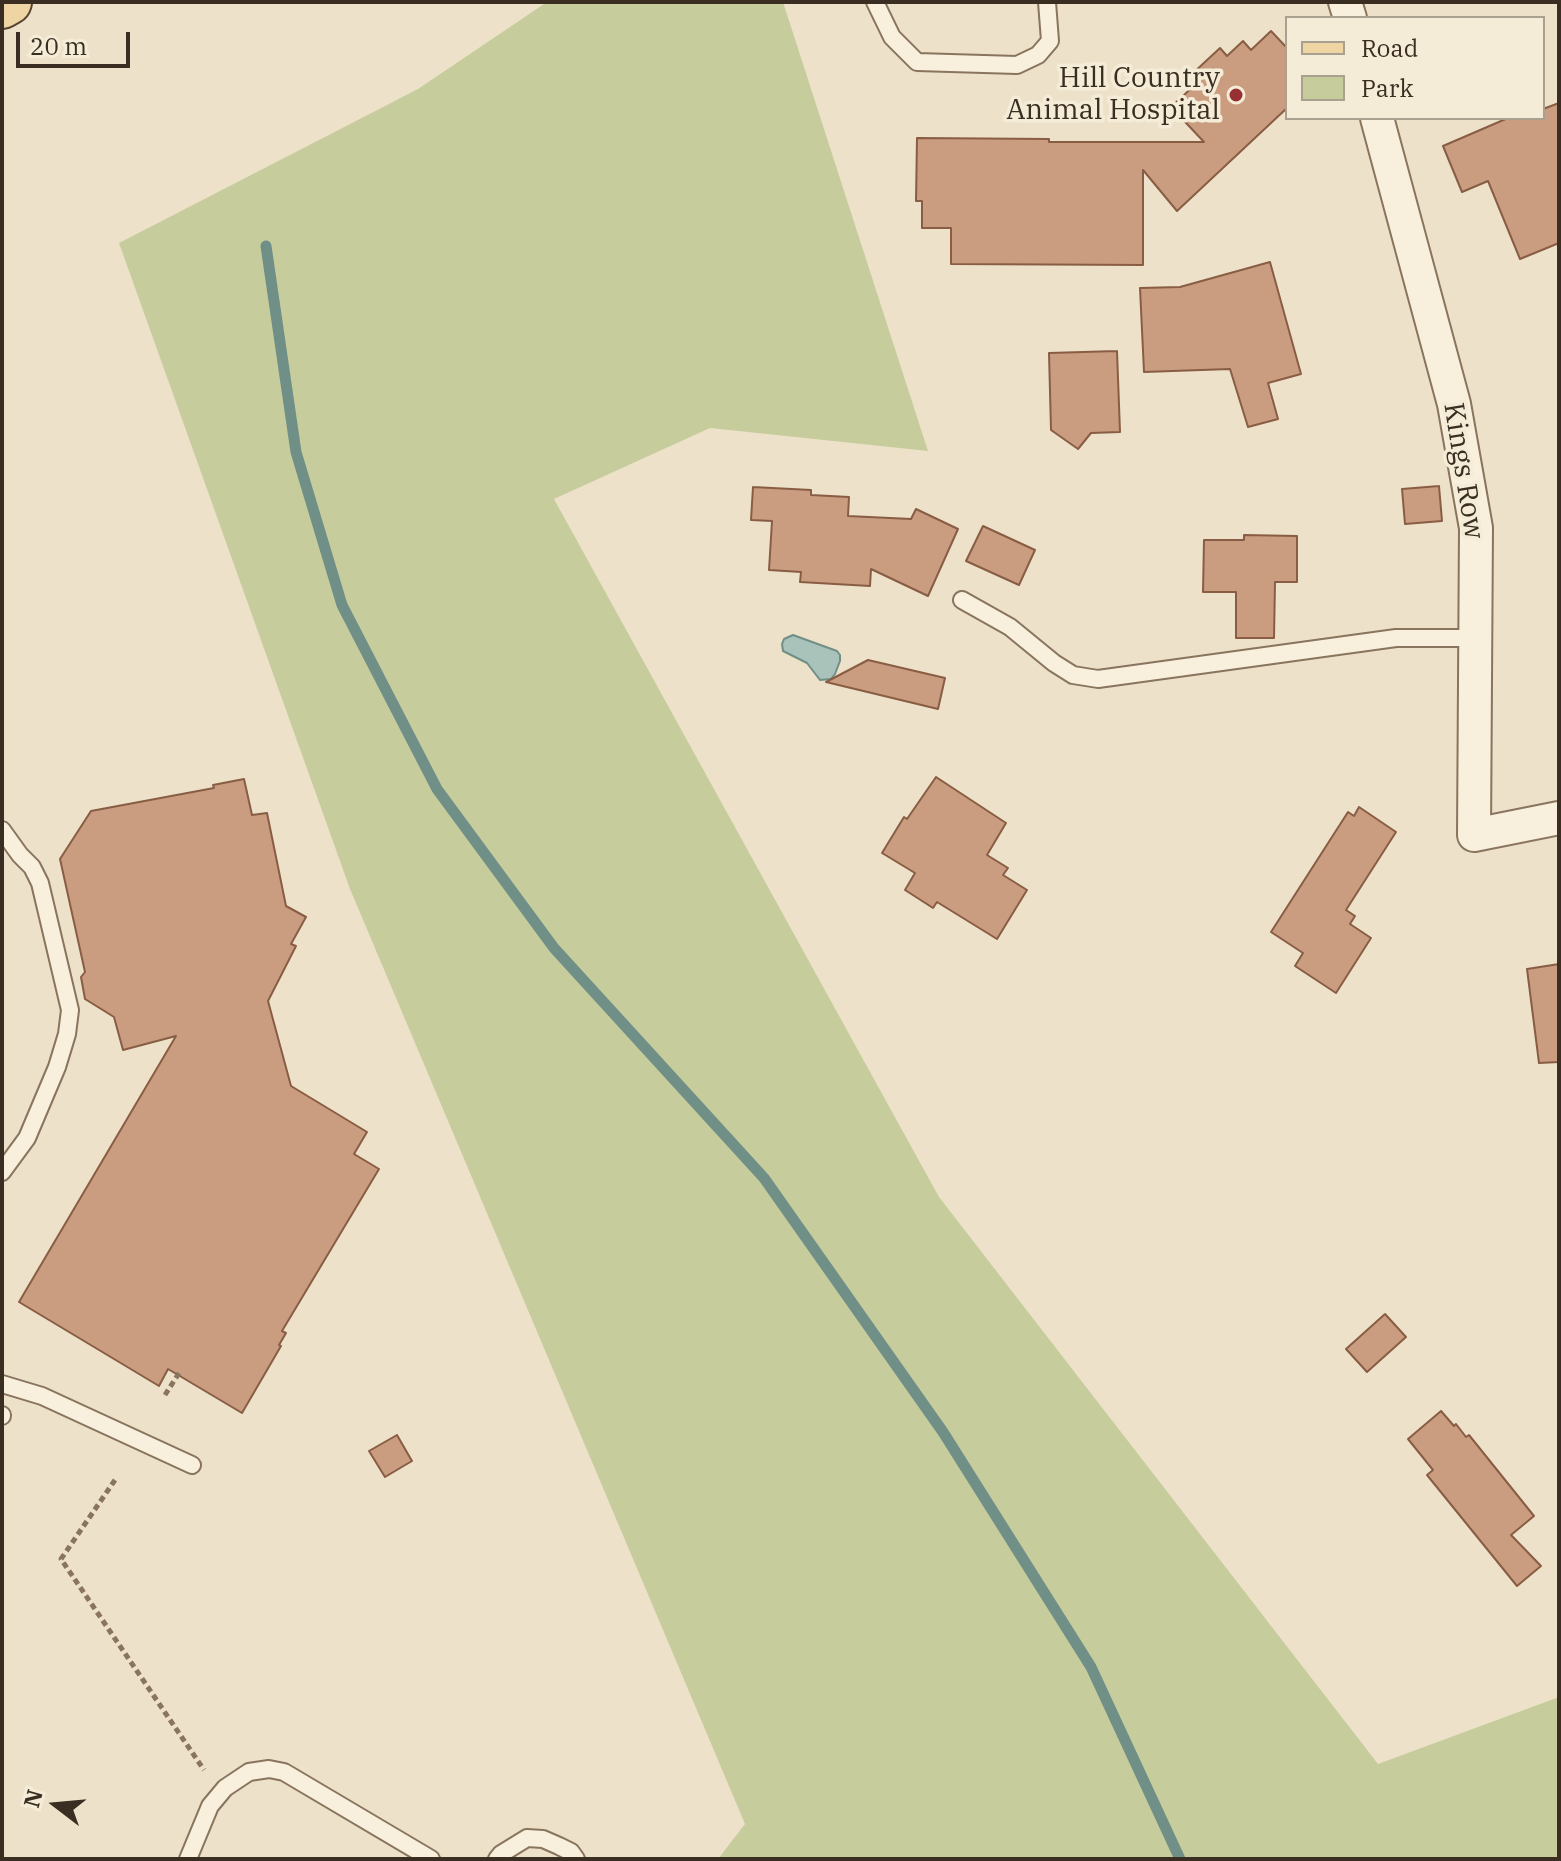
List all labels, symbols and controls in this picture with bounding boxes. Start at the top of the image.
scale bar [20,16,134,66]
legend [1285,16,1545,120]
text: 20 m [30,30,87,62]
text: Road [1361,32,1418,64]
place label: Hill Country Animal Hospital [1006,62,1220,128]
text: Park [1361,72,1413,104]
marker: Hill Country Animal Hospital [1227,86,1245,104]
street label: Kings Row [1436,400,1490,542]
north arrow [16,1765,96,1845]
text: N [16,1786,49,1811]

